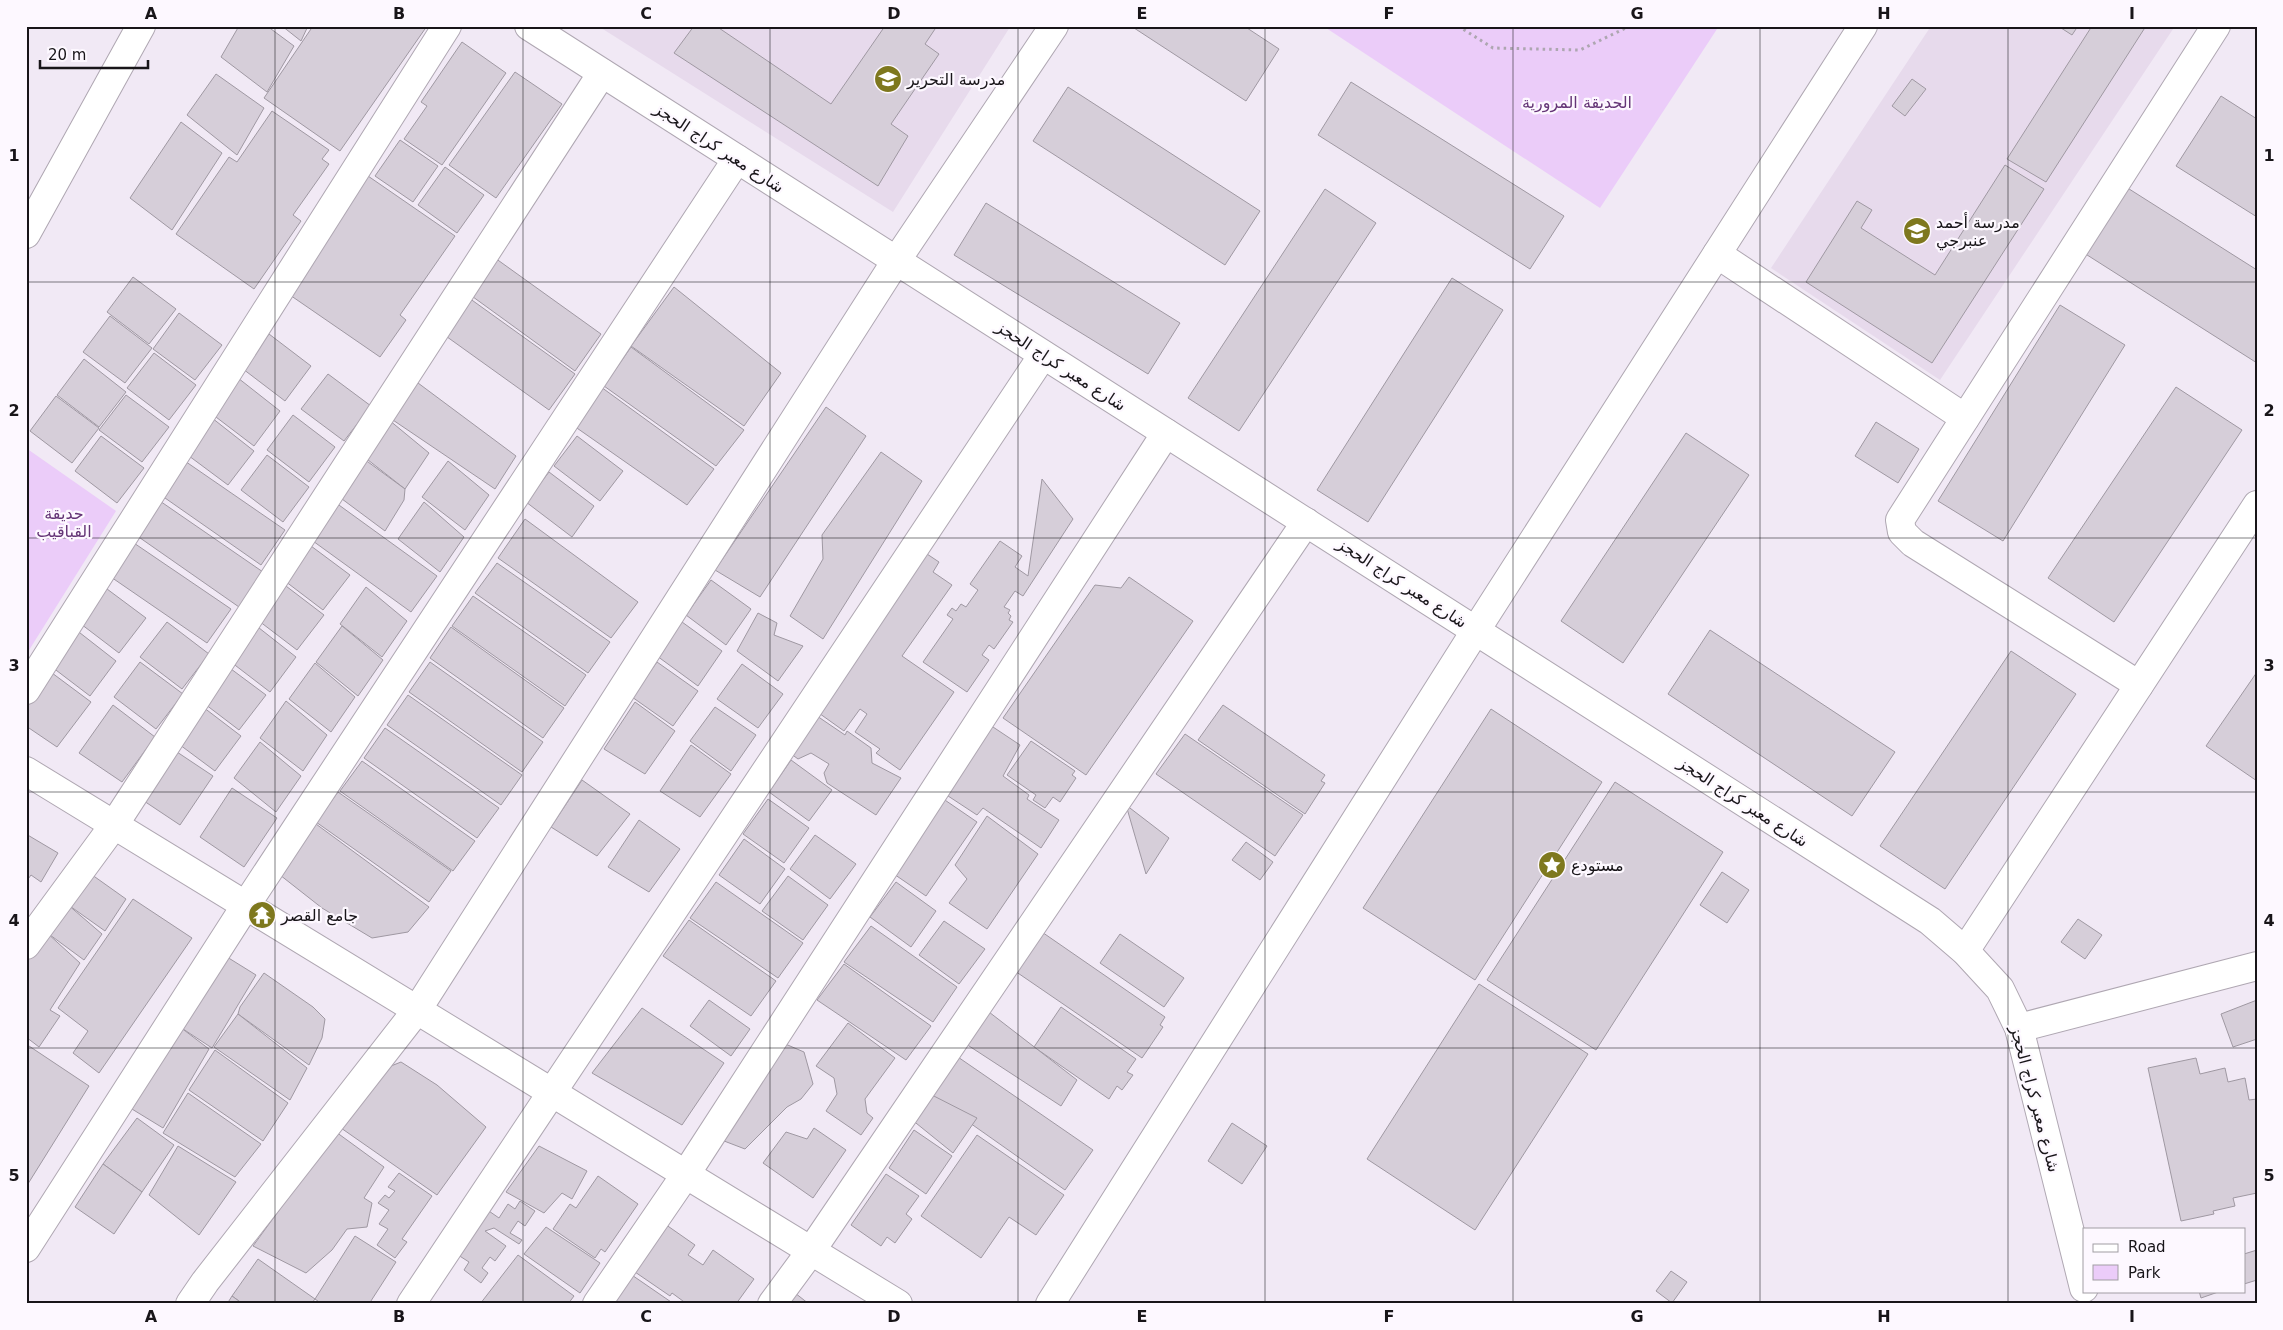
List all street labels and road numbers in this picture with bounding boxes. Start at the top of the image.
street label: شارع معبر كراج الحجز [649,98,787,198]
street label: شارع معبر كراج الحجز [991,316,1129,416]
street label: شارع معبر كراج الحجز [1332,533,1470,633]
street label: شارع معبر كراج الحجز [1673,752,1811,852]
street label: شارع معبر كراج الحجز [2005,1023,2064,1175]

